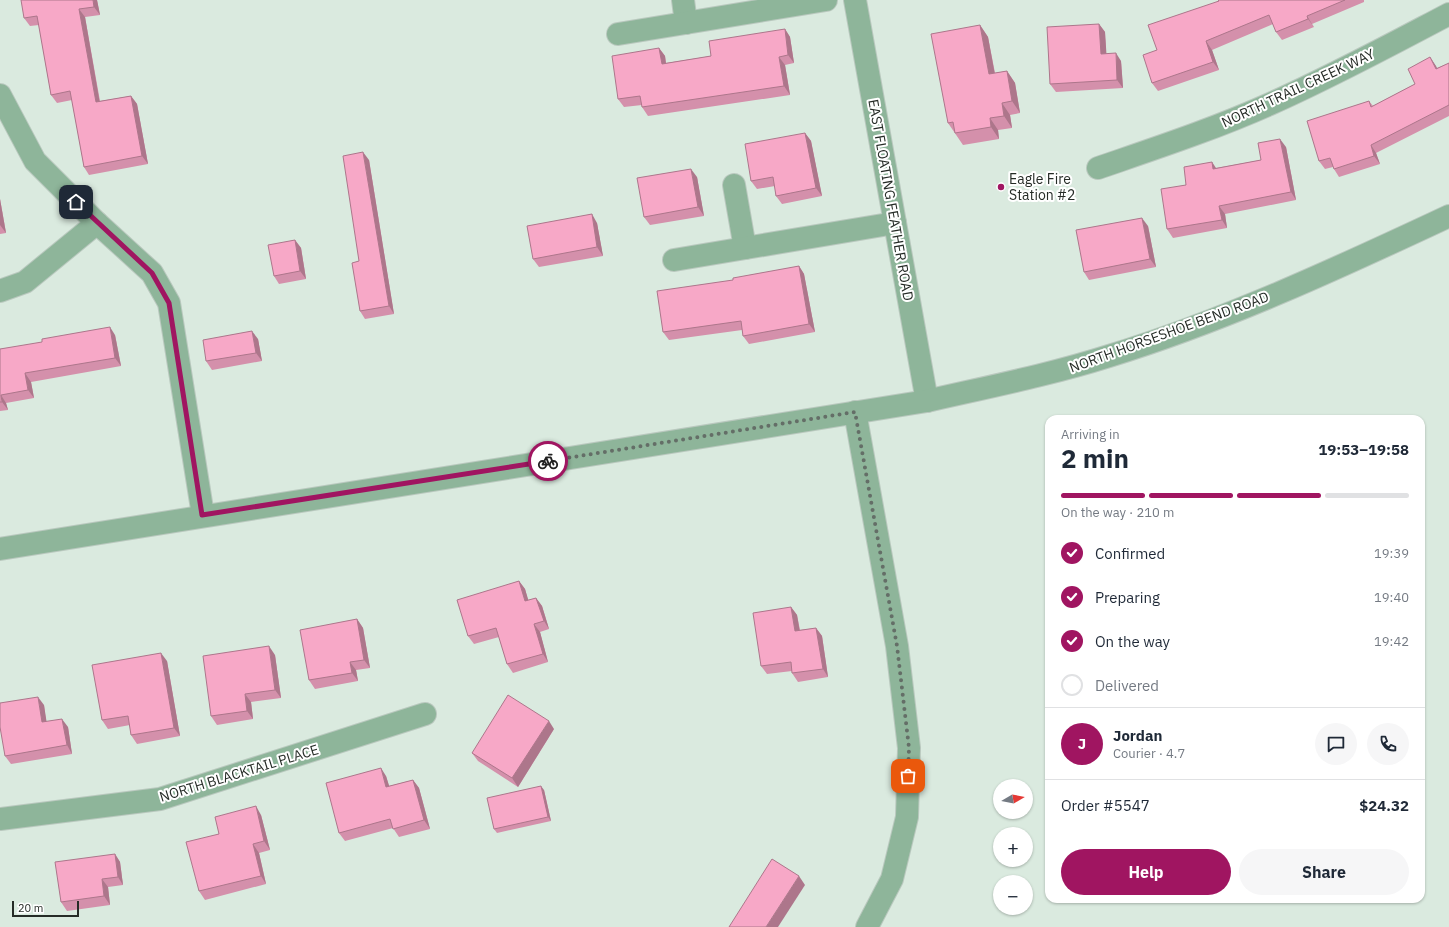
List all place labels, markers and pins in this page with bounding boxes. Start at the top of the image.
place label: Eagle Fire Station #2 [1009,170,1075,204]
marker: Eagle Fire Station #2 [996,182,1006,192]
pin [59,185,93,219]
pin [891,759,925,793]

